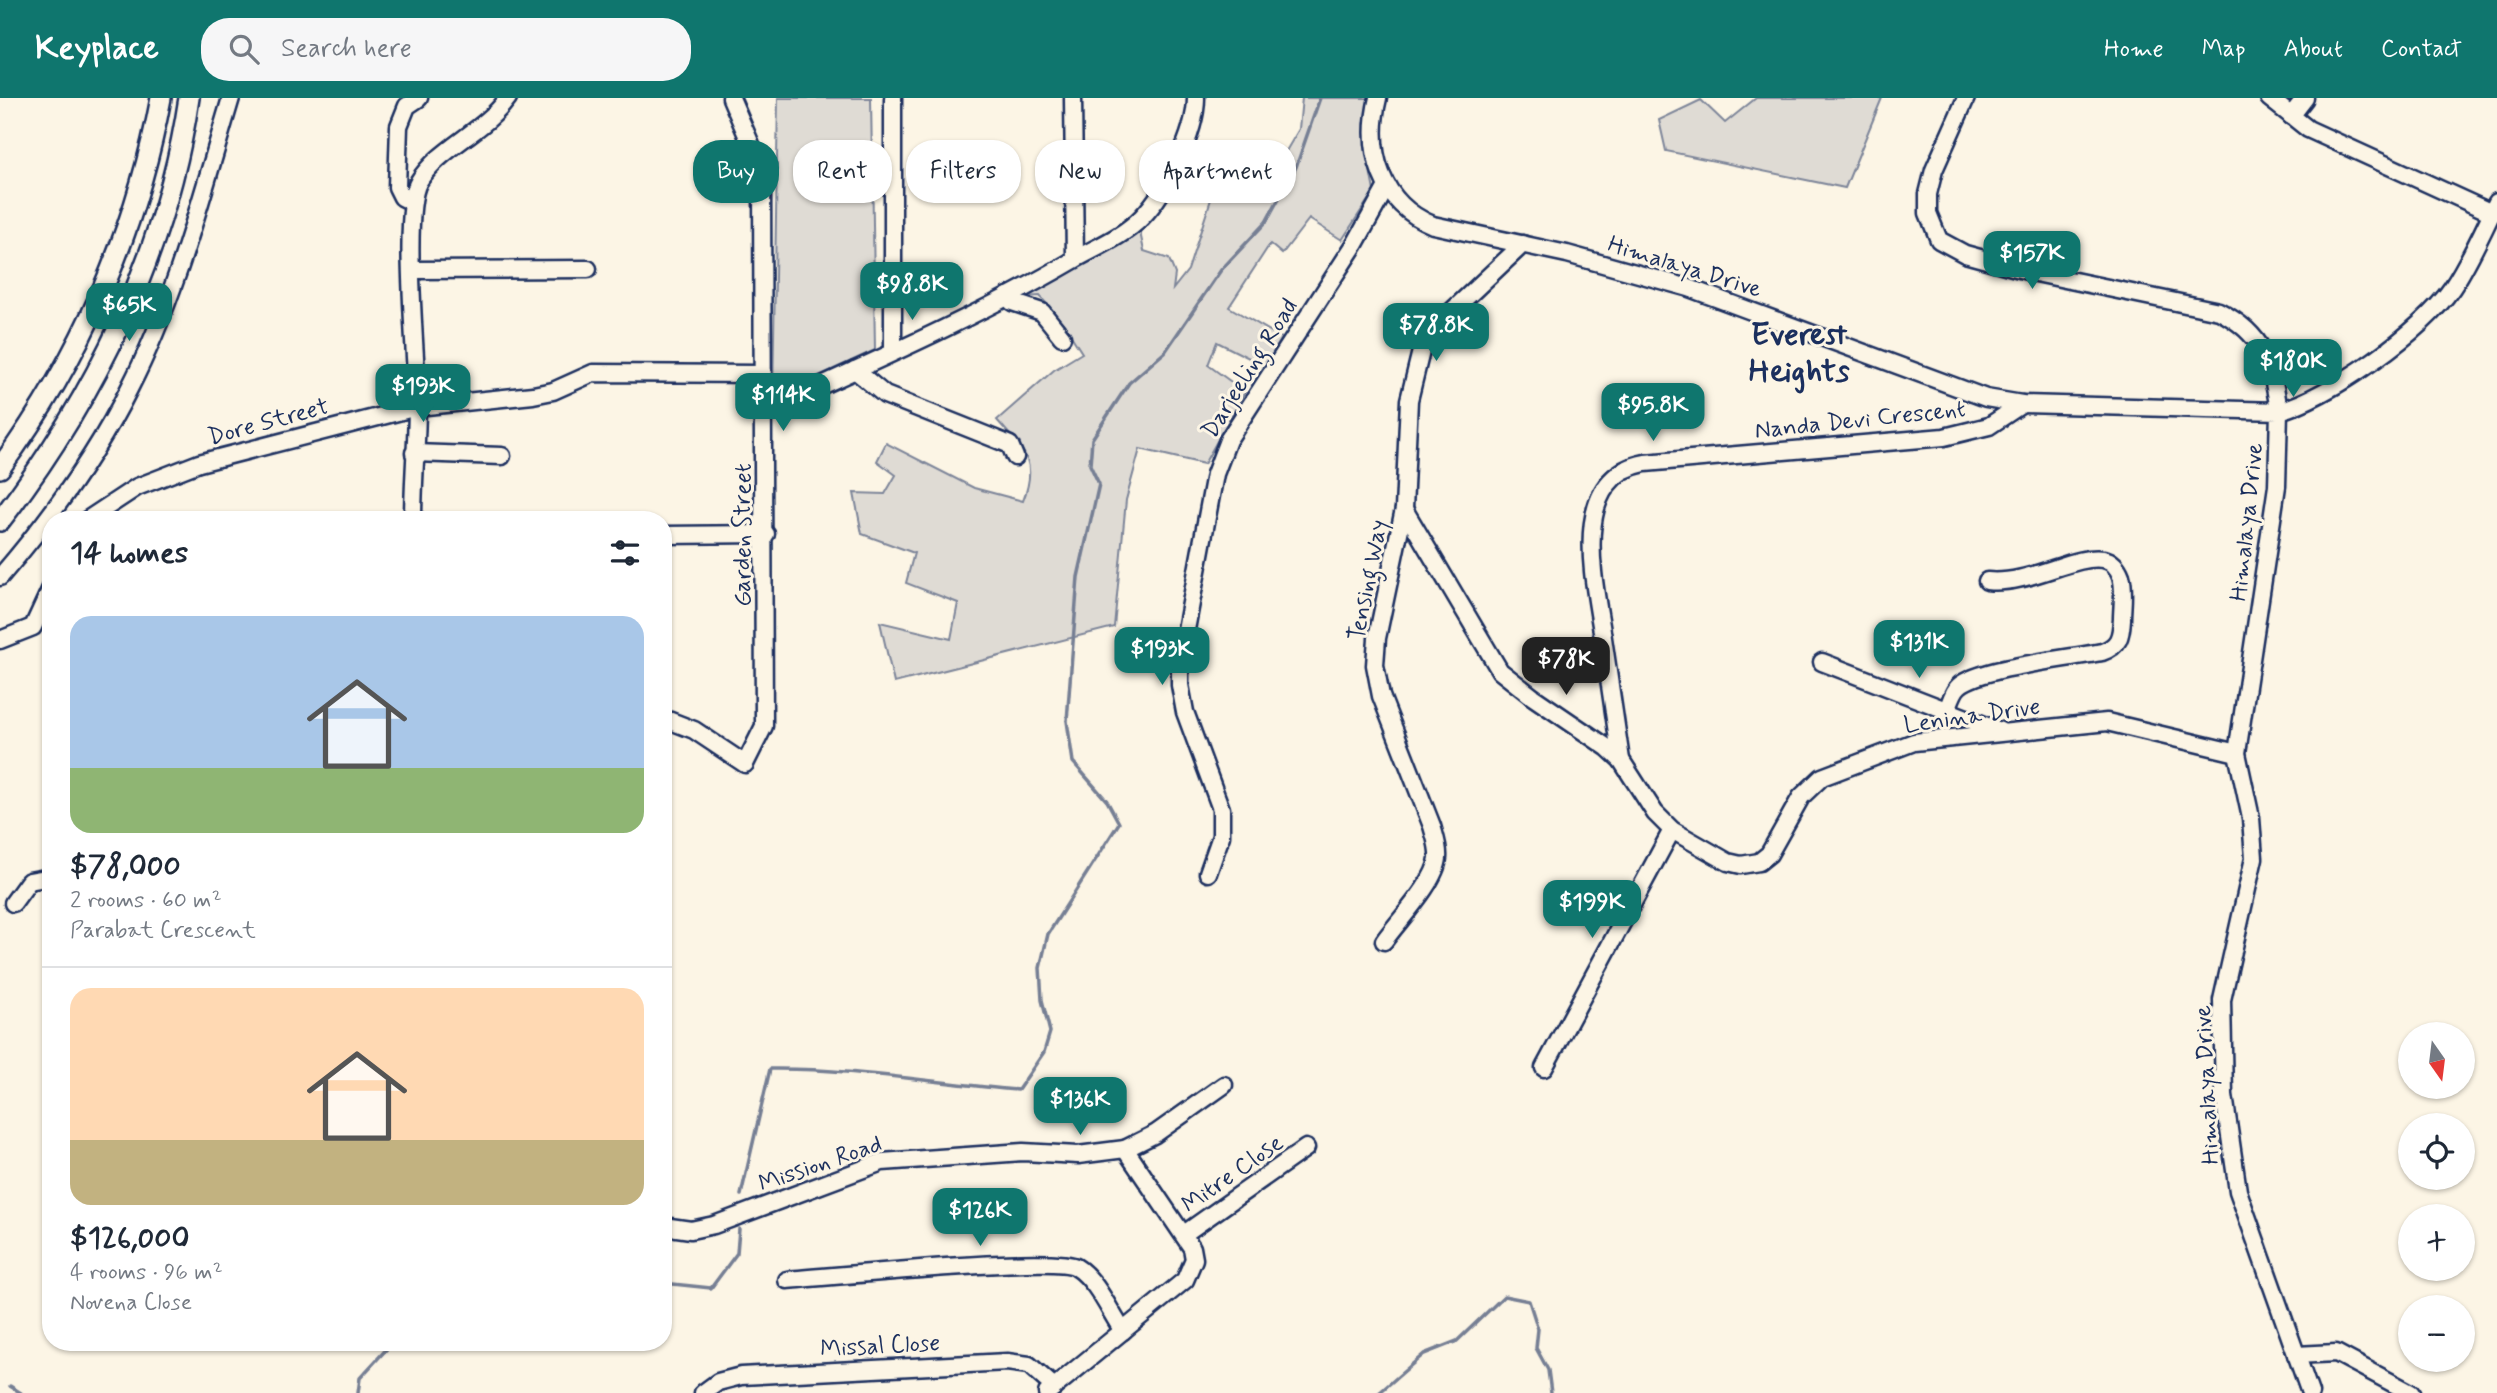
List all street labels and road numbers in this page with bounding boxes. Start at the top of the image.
street label: Himalaya Drive [1604,229,1765,306]
street label: Darjeeling Road [1195,293,1308,446]
street label: Dore Street [205,391,332,453]
street label: Nanda Devi Crescent [1753,394,1967,447]
street label: Himalaya Drive [2224,441,2271,603]
street label: Garden Street [728,463,759,607]
street label: Tensing Way [1342,517,1398,644]
street label: Lenina Drive [1902,692,2042,741]
street label: Himalaya Drive [2188,1005,2227,1165]
street label: Mitre Close [1176,1128,1290,1221]
street label: Mission Road [755,1129,886,1200]
street label: Missal Close [819,1328,941,1365]

